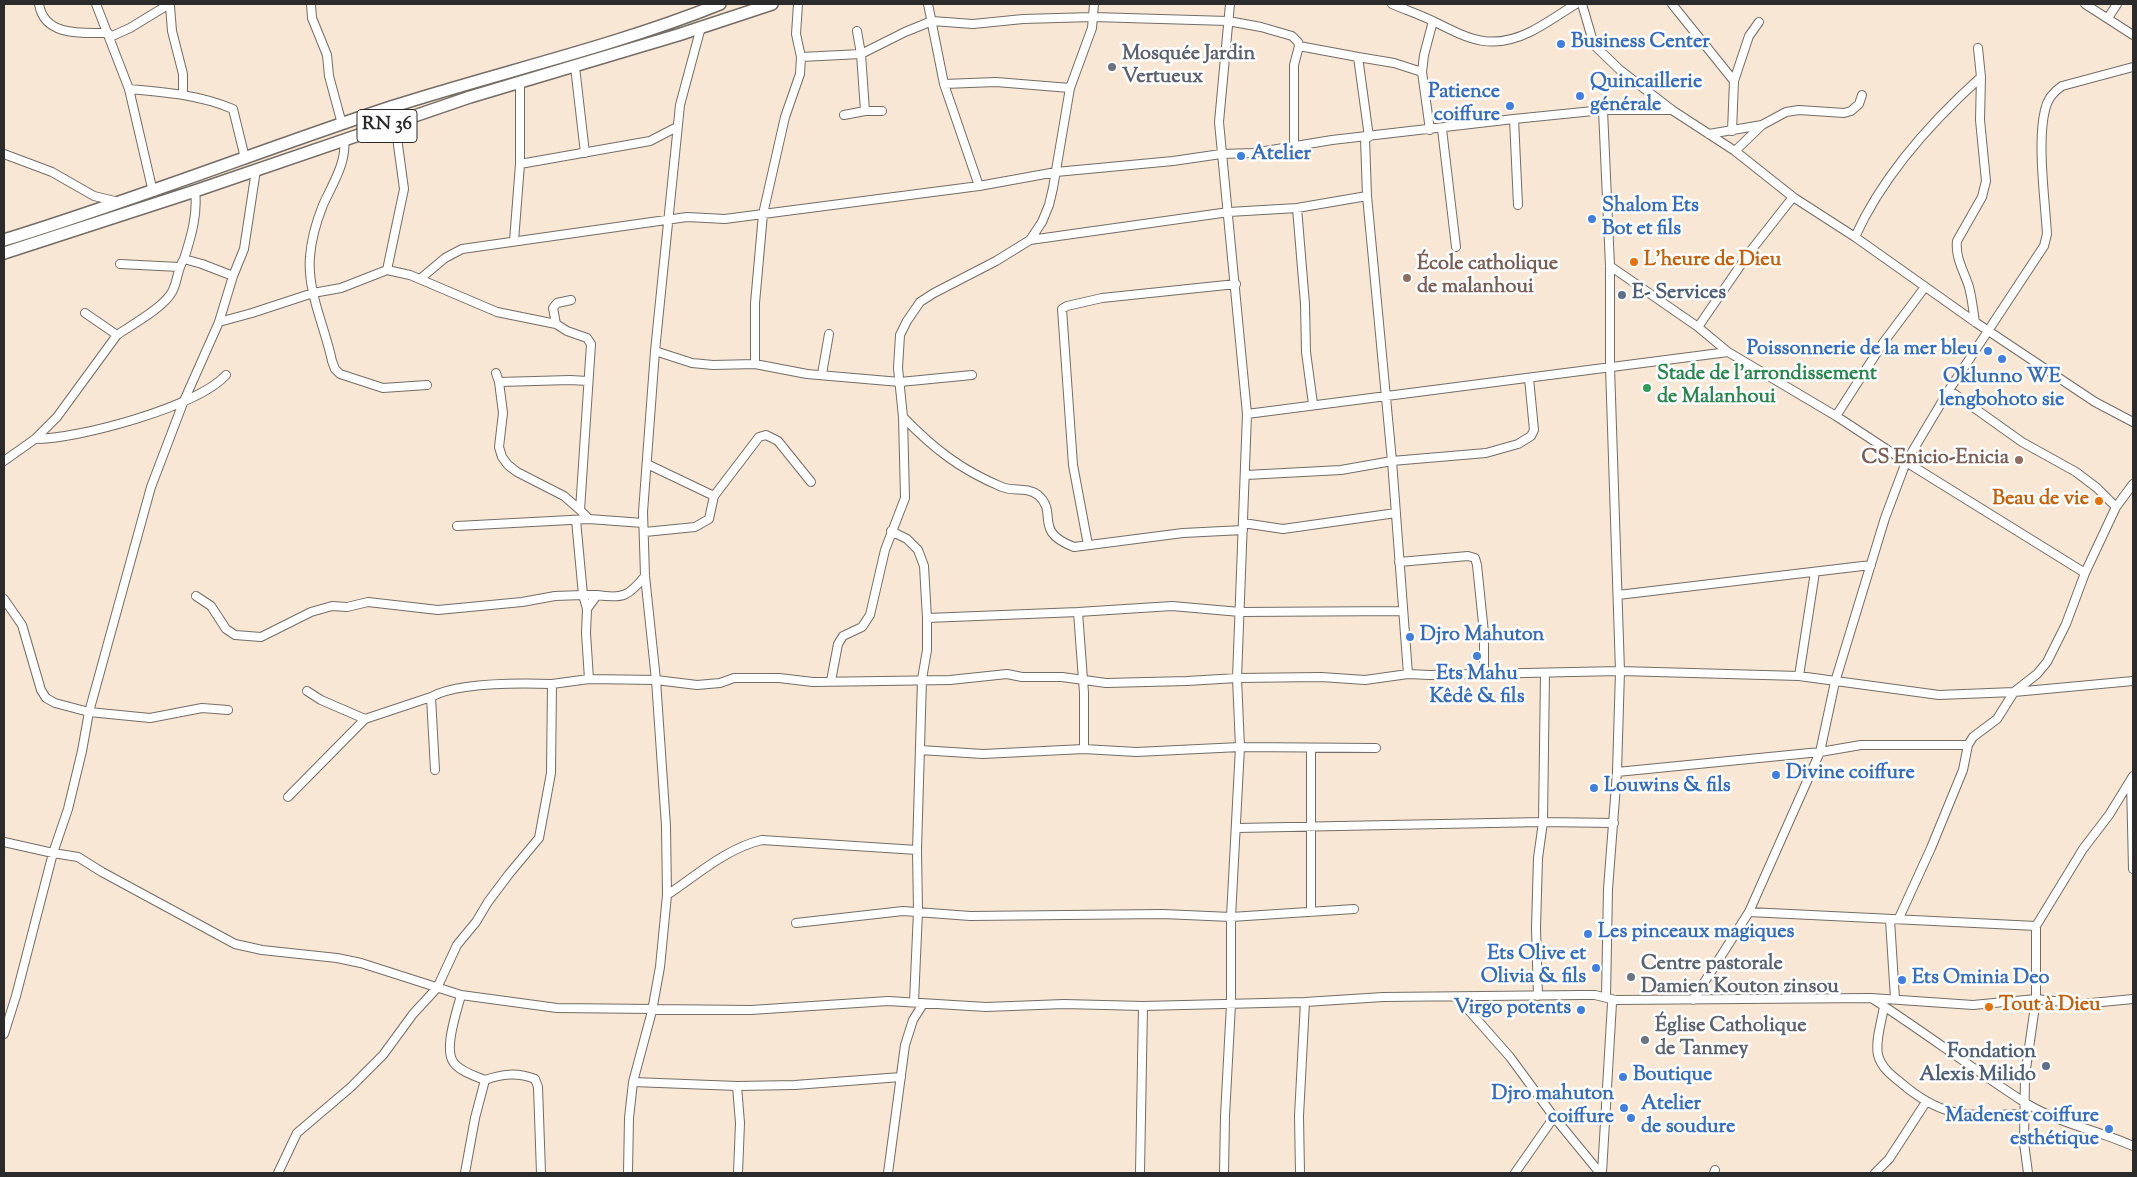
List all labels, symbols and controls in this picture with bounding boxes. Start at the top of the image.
place label: Business Center [1571,32,1710,56]
marker: Business Center [1555,38,1567,50]
place label: Mosquée Jardin Vertueux [1122,44,1255,91]
marker: Mosquée Jardin Vertueux [1106,61,1118,73]
place label: Quincaillerie générale [1590,72,1702,119]
place label: Patience coiffure [1428,82,1500,129]
marker: Quincaillerie générale [1574,90,1586,102]
marker: Patience coiffure [1504,100,1516,112]
road number: RN 36 [357,110,417,142]
place label: Atelier [1251,144,1311,168]
marker: Atelier [1235,150,1247,162]
place label: Shalom Ets Bot et fils [1602,196,1699,243]
marker: Shalom Ets Bot et fils [1586,213,1598,225]
place label: L'heure de Dieu [1644,250,1781,274]
place label: École catholique de malanhoui [1417,254,1558,301]
marker: L'heure de Dieu [1628,256,1640,268]
marker: École catholique de malanhoui [1401,272,1413,284]
place label: E- Services [1632,283,1726,307]
marker: E- Services [1616,289,1628,301]
place label: Poissonnerie de la mer bleu [1747,339,1978,363]
marker: Poissonnerie de la mer bleu [1982,345,1994,357]
marker: Oklunno WE lengbohoto sie [1996,353,2008,365]
place label: Stade de l'arrondissement de Malanhoui [1657,364,1877,411]
place label: Oklunno WE lengbohoto sie [1940,367,2064,414]
marker: Stade de l'arrondissement de Malanhoui [1641,382,1653,394]
place label: CS Enicio-Enicia [1861,448,2009,472]
marker: CS Enicio-Enicia [2013,454,2025,466]
place label: Beau de vie [1992,489,2089,513]
marker: Beau de vie [2093,495,2105,507]
place label: Djro Mahuton [1420,625,1544,649]
marker: Djro Mahuton [1404,631,1416,643]
marker: Ets Mahu Kêdê & fils [1471,650,1483,662]
place label: Ets Mahu Kêdê & fils [1429,664,1525,711]
place label: Divine coiffure [1786,763,1915,787]
marker: Divine coiffure [1770,769,1782,781]
place label: Louwins & fils [1604,776,1731,800]
marker: Louwins & fils [1588,782,1600,794]
place label: Les pinceaux magiques [1598,922,1794,946]
marker: Les pinceaux magiques [1582,928,1594,940]
place label: Ets Olive et Olivia & fils [1481,944,1586,991]
place label: Centre pastorale Damien Kouton zinsou [1641,954,1839,1001]
marker: Ets Olive et Olivia & fils [1590,962,1602,974]
place label: Ets Ominia Deo [1912,968,2049,992]
marker: Centre pastorale Damien Kouton zinsou [1625,971,1637,983]
marker: Ets Ominia Deo [1896,974,1908,986]
place label: Tout à Dieu [1999,995,2101,1019]
place label: Virgo potents [1454,998,1571,1022]
marker: Tout à Dieu [1983,1001,1995,1013]
marker: Virgo potents [1575,1004,1587,1016]
place label: Église Catholique de Tanmey [1655,1016,1807,1063]
marker: Église Catholique de Tanmey [1639,1034,1651,1046]
place label: Fondation Alexis Milido [1919,1042,2036,1089]
marker: Fondation Alexis Milido [2040,1060,2052,1072]
place label: Boutique [1633,1065,1712,1089]
marker: Boutique [1617,1071,1629,1083]
place label: Djro mahuton coiffure [1491,1084,1614,1131]
place label: Atelier de soudure [1641,1094,1735,1141]
marker: Djro mahuton coiffure [1618,1102,1630,1114]
place label: Madenest coiffure esthétique [1945,1106,2099,1153]
marker: Atelier de soudure [1625,1112,1637,1124]
marker: Madenest coiffure esthétique [2103,1123,2115,1135]

